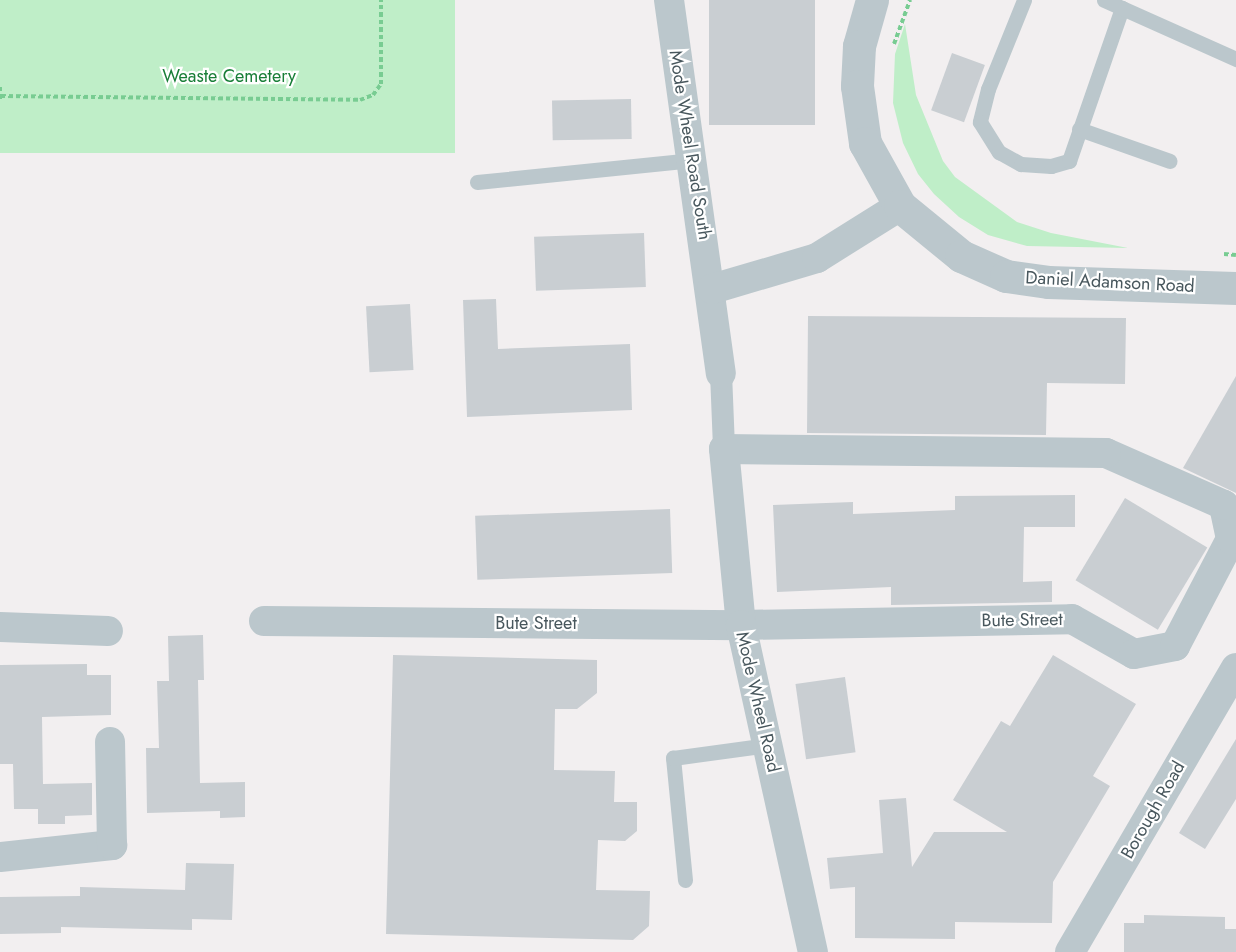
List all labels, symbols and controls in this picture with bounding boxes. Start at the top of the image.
street label: Mode Wheel Road South [664,49,716,241]
park label: Weaste Cemetery [162,65,296,87]
street label: Daniel Adamson Road [1025,267,1195,297]
street label: Bute Street [981,608,1063,632]
street label: Bute Street [495,612,577,634]
street label: Mode Wheel Road [731,630,785,774]
street label: Borough Road [1116,757,1190,863]

